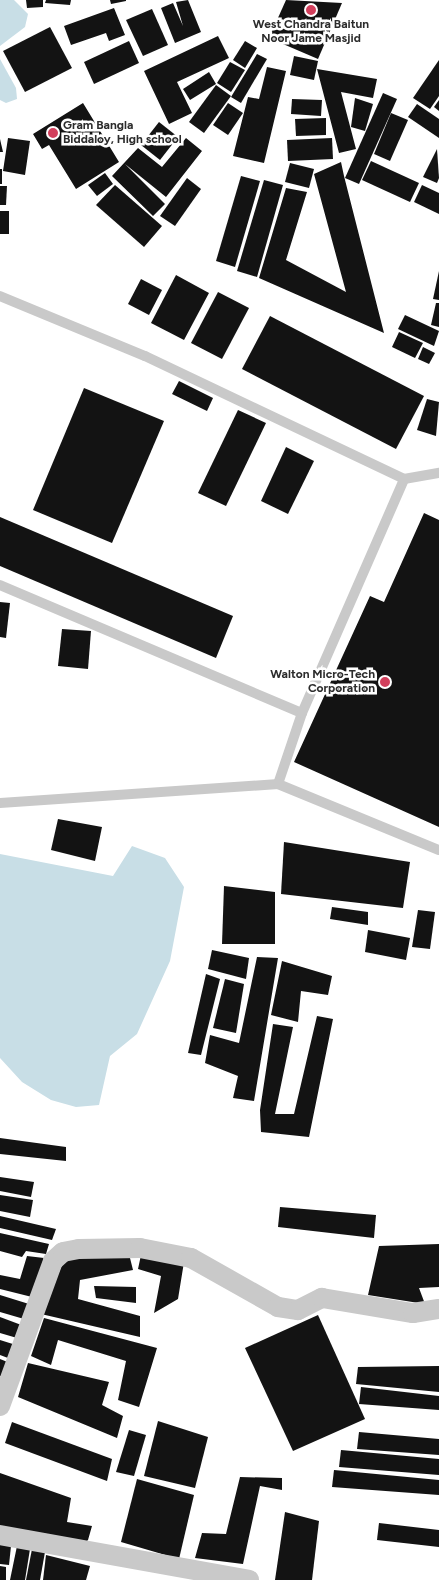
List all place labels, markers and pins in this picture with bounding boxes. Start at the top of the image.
marker: West Chandra Baitun Noor Jame Masjid [305,4,317,16]
place label: West Chandra Baitun Noor Jame Masjid [253,18,369,46]
place label: Gram Bangla Biddaloy, High school [63,119,182,147]
marker: Gram Bangla Biddaloy, High school [47,127,59,139]
place label: Walton Micro-Tech Corporation [270,668,375,696]
marker: Walton Micro-Tech Corporation [379,676,391,688]

